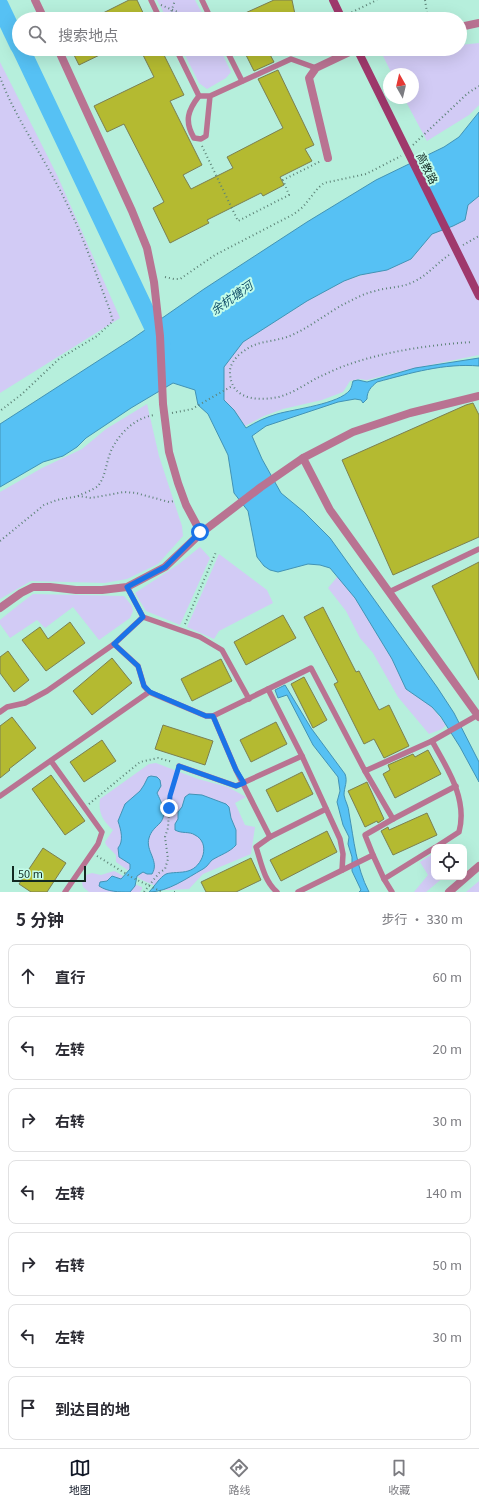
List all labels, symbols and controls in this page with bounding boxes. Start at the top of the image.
search box [12,12,467,56]
icon: search [26,23,48,45]
text: 搜索地点 [58,24,118,45]
north arrow [383,68,419,104]
street label: 高教路 [414,150,442,186]
water label: 余杭塘河 [206,275,257,318]
route start [191,523,209,541]
route end [160,799,178,817]
map controls [431,844,467,880]
button: locate [431,844,467,880]
scale bar [12,864,86,883]
text: 50 m [18,865,43,881]
text: 5 分钟 [16,906,64,931]
text: 步行 · 330 m [382,909,463,928]
icon: ahead [17,965,39,987]
text: 直行 [55,966,85,987]
text: 60 m [433,967,462,986]
icon: left [17,1037,39,1059]
text: 左转 [55,1038,85,1059]
text: 20 m [433,1039,462,1058]
icon: right [17,1109,39,1131]
text: 右转 [55,1110,85,1131]
text: 30 m [433,1111,462,1130]
icon: left [17,1181,39,1203]
text: 左转 [55,1182,85,1203]
text: 140 m [425,1183,462,1202]
icon: right [17,1253,39,1275]
text: 右转 [55,1254,85,1275]
text: 50 m [433,1255,462,1274]
icon: left [17,1325,39,1347]
text: 左转 [55,1326,85,1347]
text: 30 m [433,1327,462,1346]
icon: arrive [17,1397,39,1419]
text: 到达目的地 [55,1398,130,1419]
tab: 地图 [69,1457,91,1497]
tab: 路线 [228,1457,250,1497]
tab: 收藏 [388,1457,410,1497]

